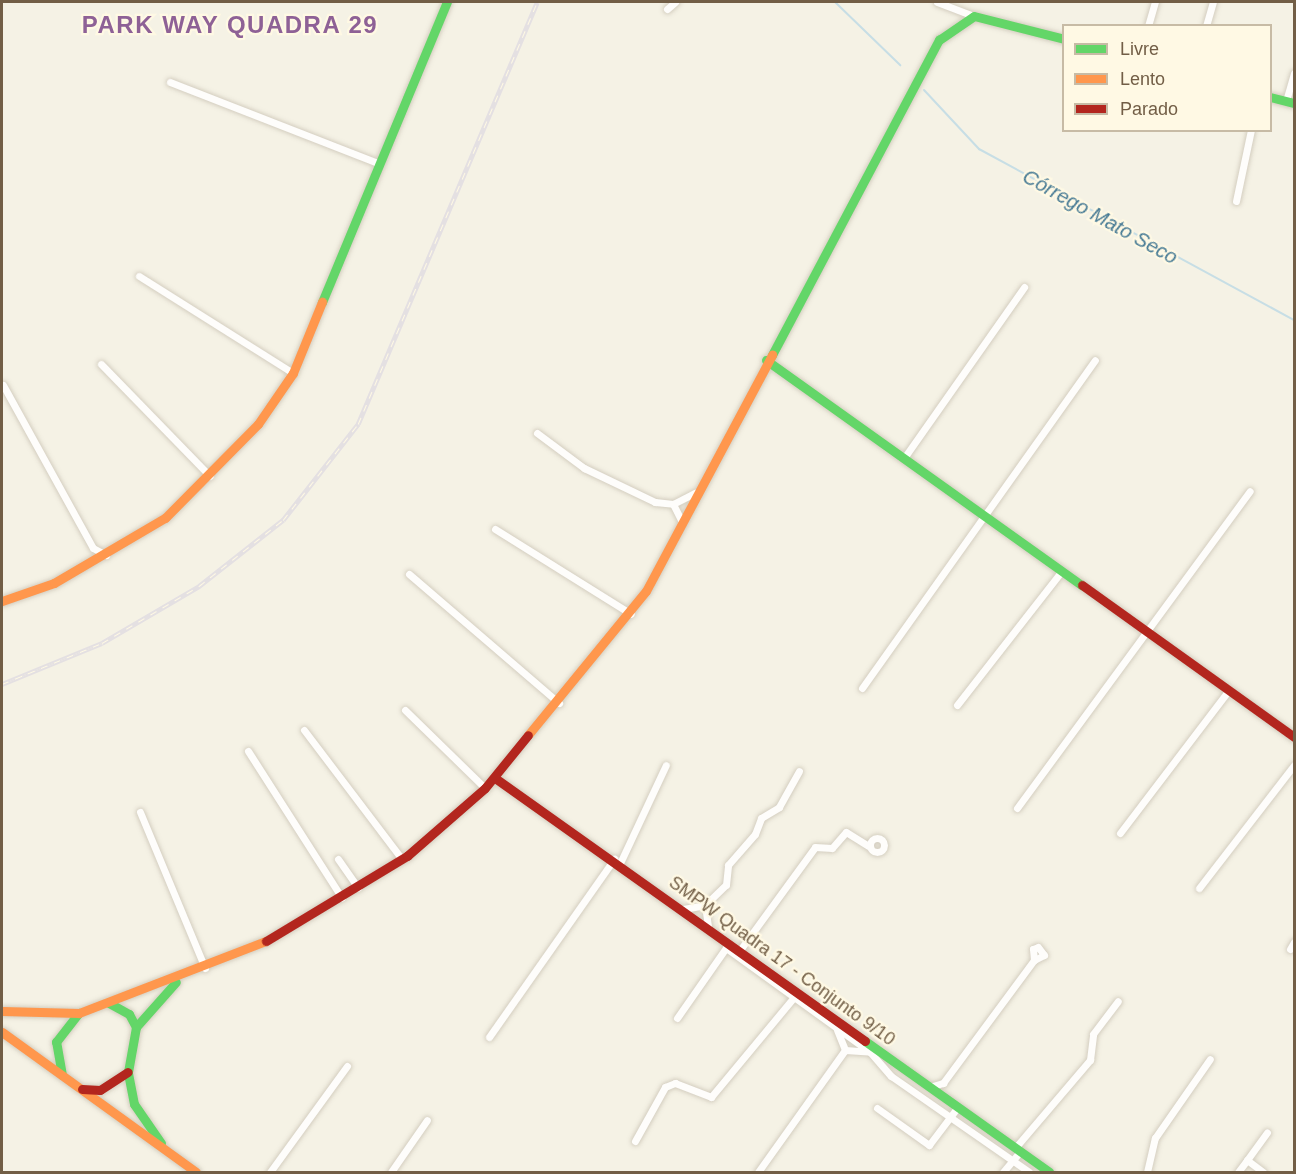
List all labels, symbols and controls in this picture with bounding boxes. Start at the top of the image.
district label: PARK WAY QUADRA 29 [81,11,379,39]
legend [1062,24,1272,132]
text: Livre [1120,39,1159,59]
text: Lento [1120,69,1165,89]
text: Parado [1120,99,1178,119]
water label: Córrego Mato Seco [1018,164,1182,270]
street label: SMPW Quadra 17 - Conjunto 9/10 [665,872,899,1050]

